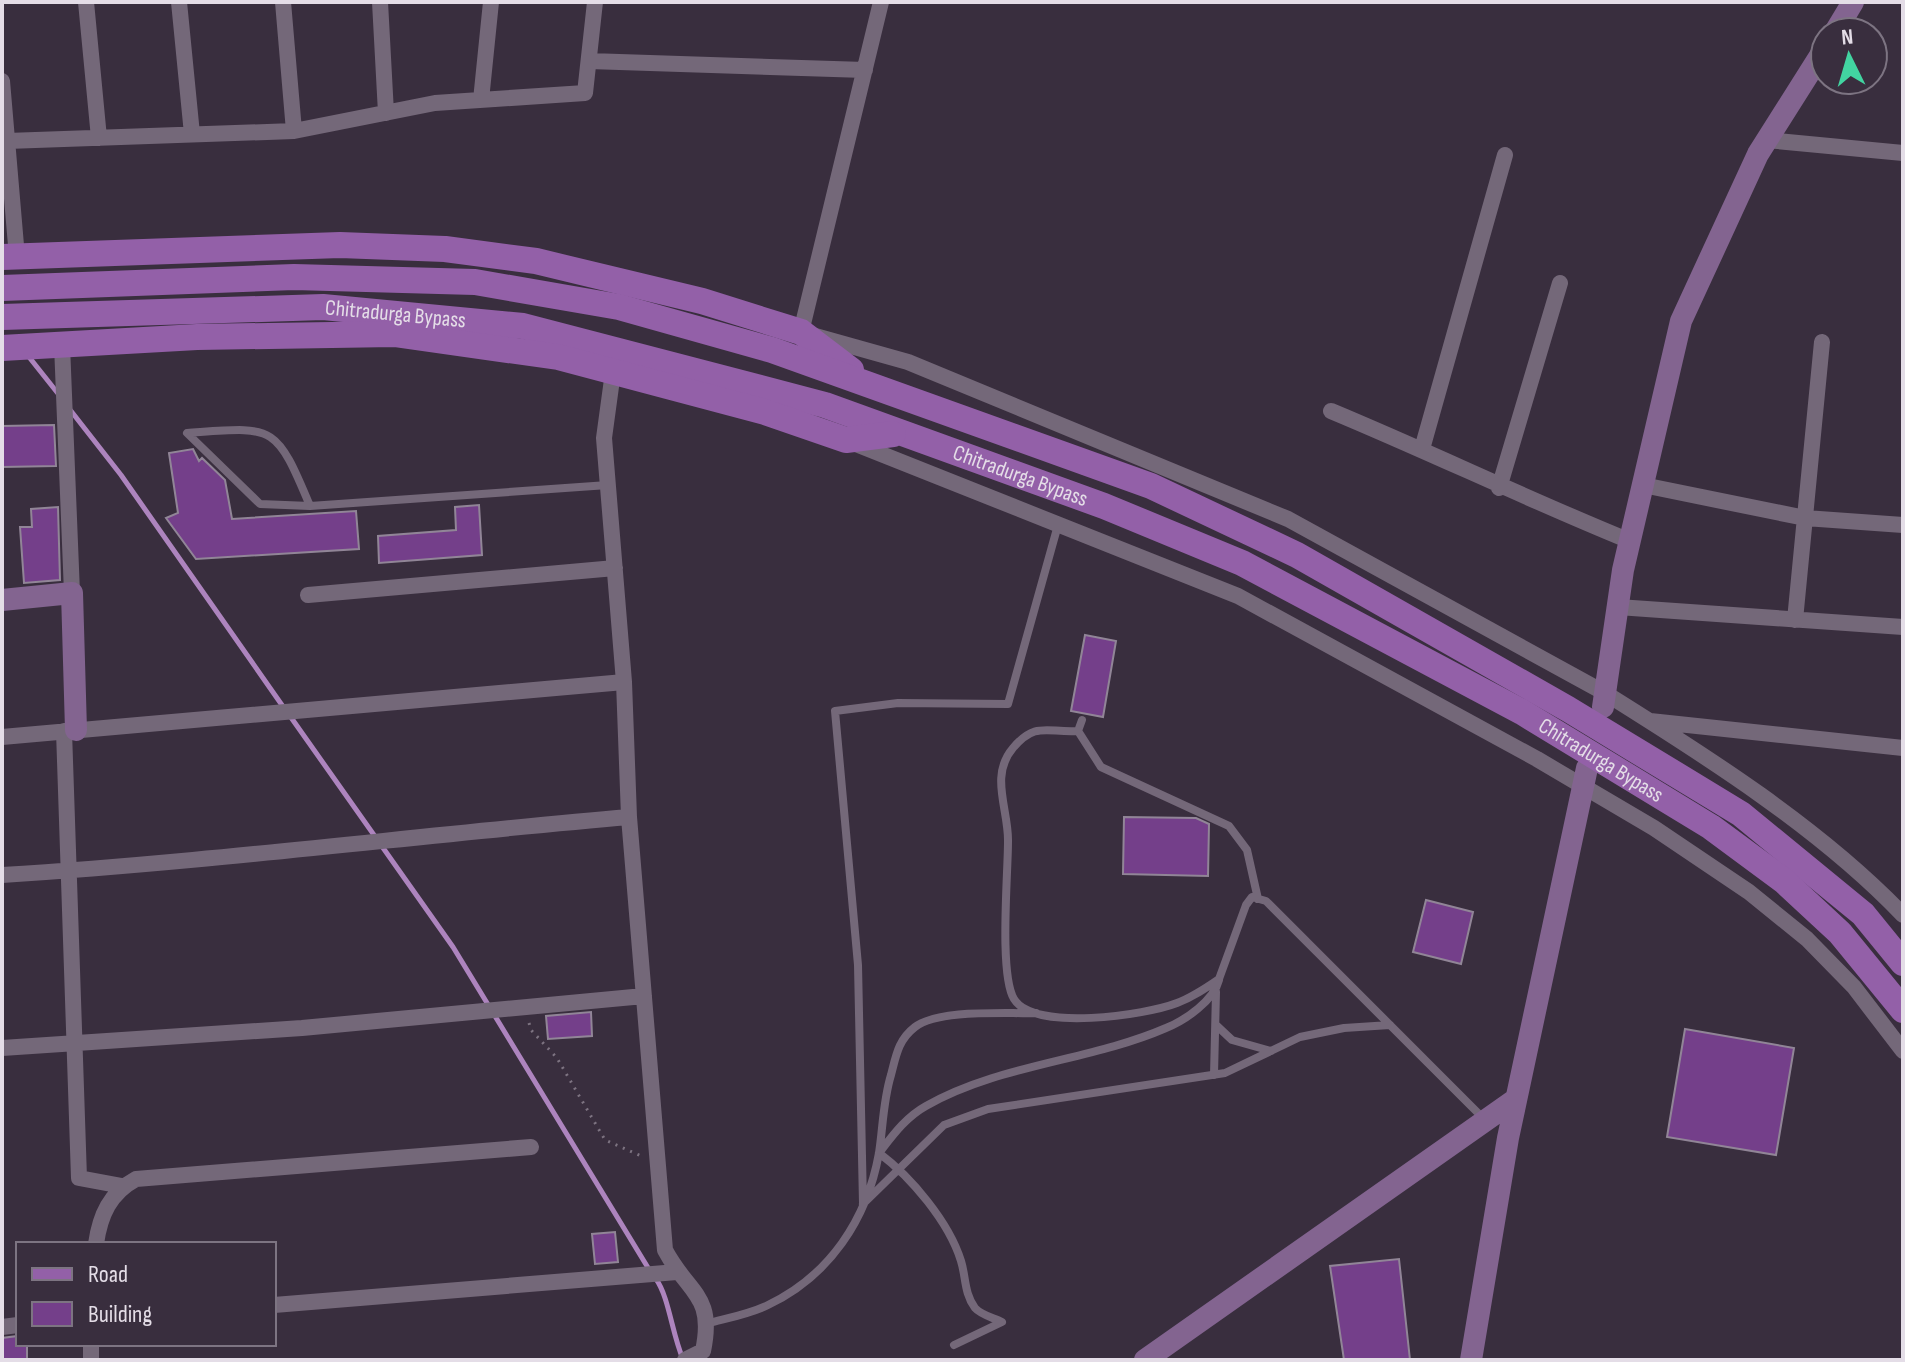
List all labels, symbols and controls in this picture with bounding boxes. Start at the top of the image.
north arrow [1809,16,1889,96]
text: N [1840,24,1854,52]
street label: Chitradurga Bypass [324,294,467,334]
street label: Chitradurga Bypass [949,439,1091,512]
street label: Chitradurga Bypass [1534,712,1669,808]
legend [16,1242,276,1346]
text: Road [88,1260,128,1289]
text: Building [88,1300,152,1329]

